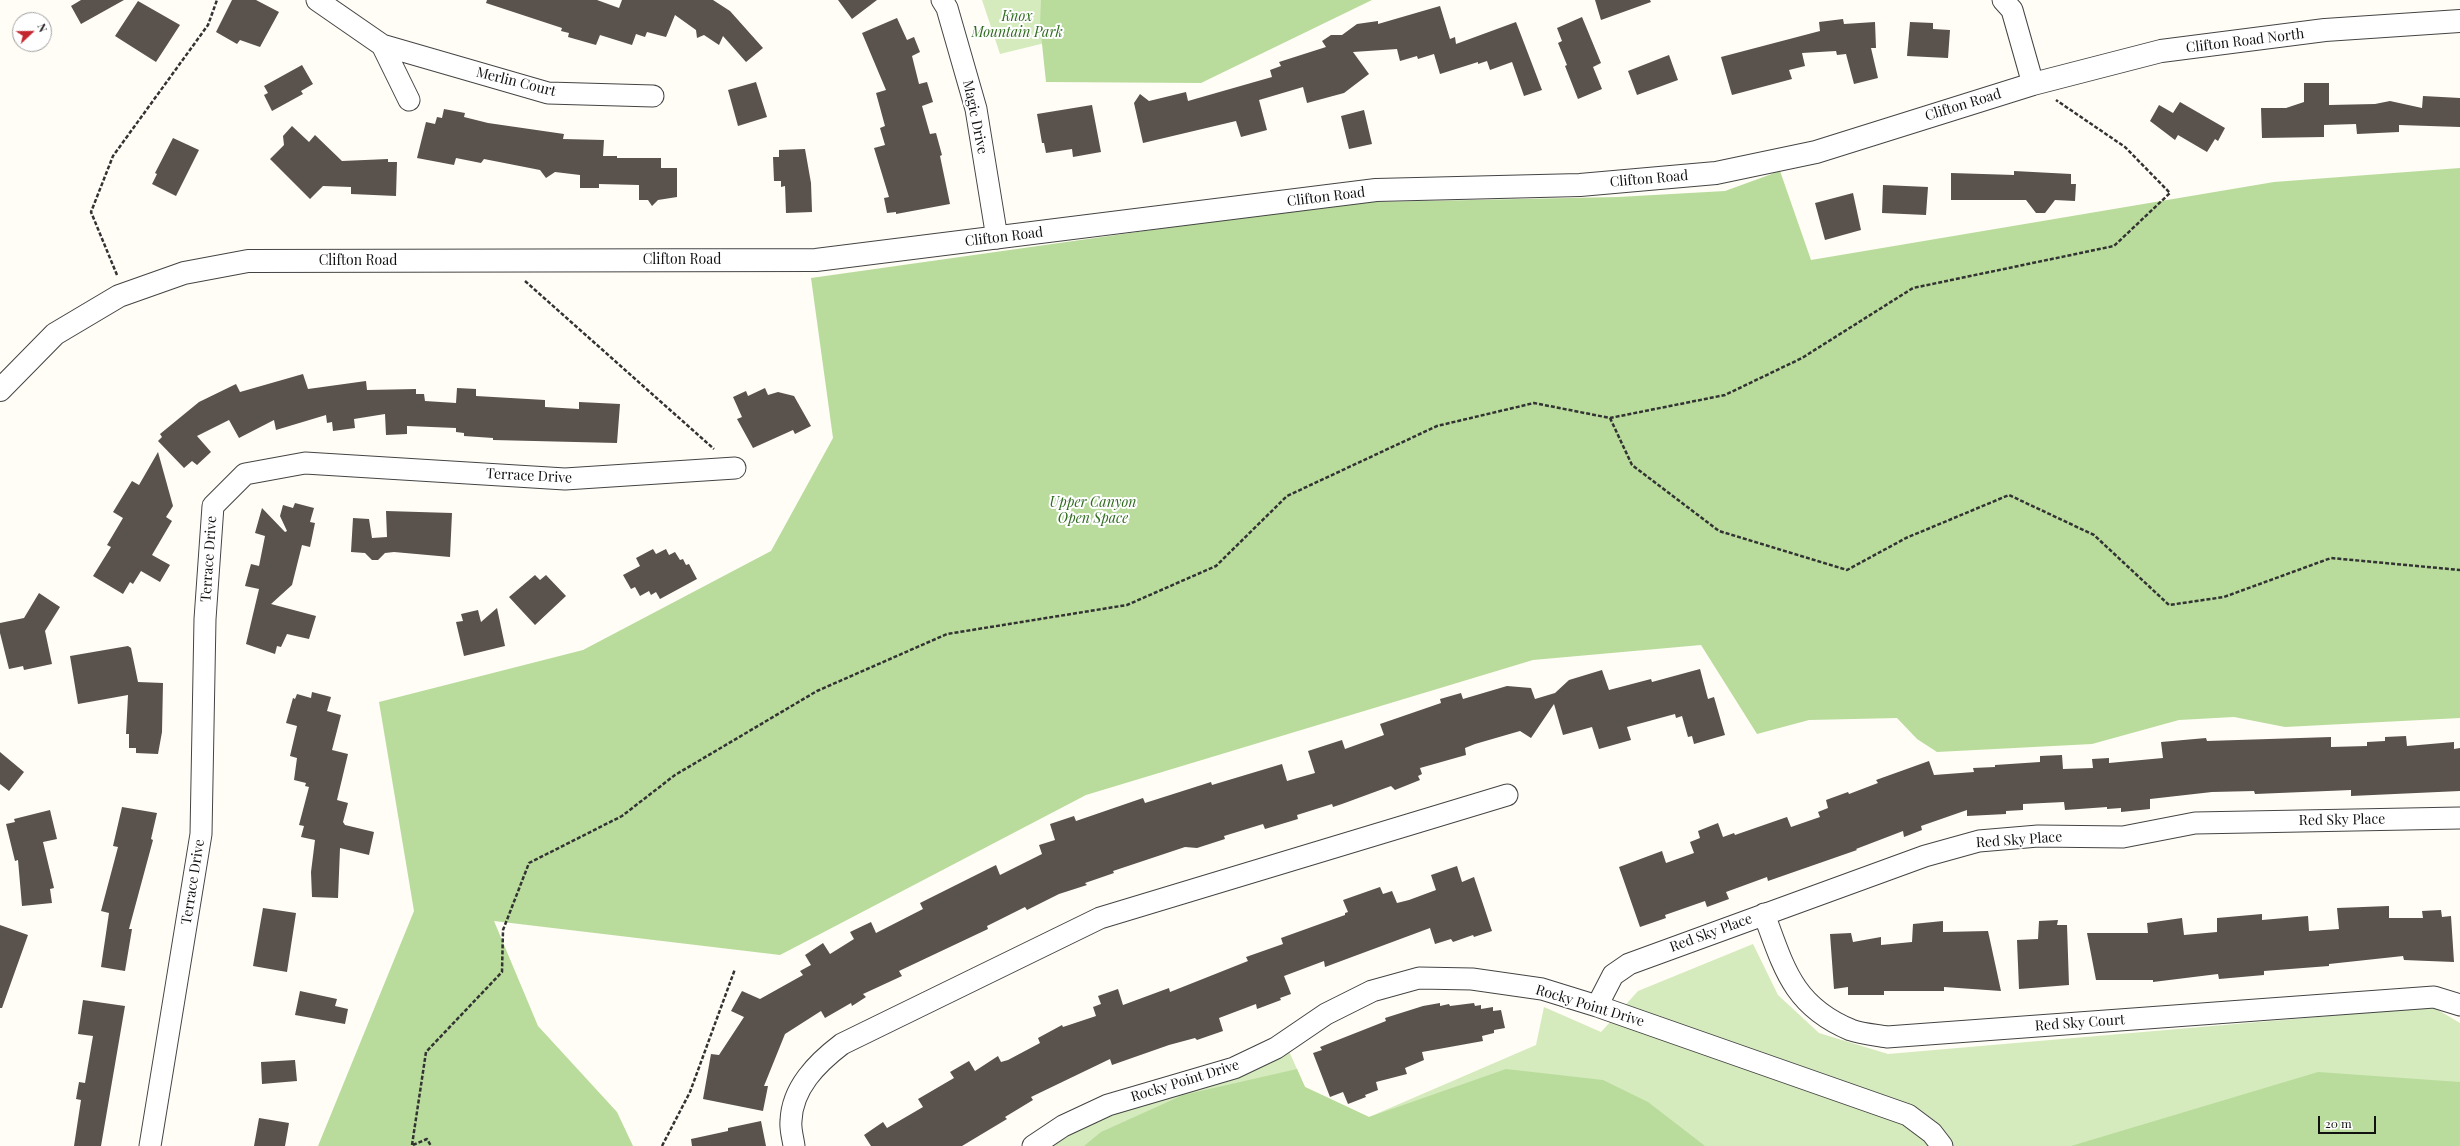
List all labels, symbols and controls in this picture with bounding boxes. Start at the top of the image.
park label: Knox Mountain Park [971,9,1063,42]
north arrow [12,12,52,52]
text: N [34,21,51,34]
street label: Clifton Road North [2185,25,2305,57]
street label: Merlin Court [474,64,558,100]
street label: Magic Drive [959,79,991,155]
street label: Clifton Road [1923,85,2003,125]
street label: Clifton Road [1609,167,1689,191]
street label: Clifton Road [1286,184,1366,210]
street label: Clifton Road [964,224,1044,250]
street label: Clifton Road [643,252,721,268]
street label: Clifton Road [319,253,397,269]
street label: Terrace Drive [485,465,573,487]
park label: Upper Canyon Open Space [1050,495,1136,528]
street label: Terrace Drive [198,515,220,603]
street label: Red Sky Place [2299,811,2385,829]
street label: Red Sky Place [1975,829,2063,851]
street label: Terrace Drive [178,838,208,926]
street label: Red Sky Place [1667,910,1755,956]
street label: Rocky Point Drive [1534,981,1646,1031]
street label: Red Sky Court [2034,1011,2126,1035]
street label: Rocky Point Drive [1129,1056,1241,1106]
scale bar [2320,1108,2378,1134]
text: 20 m [2325,1115,2352,1131]

